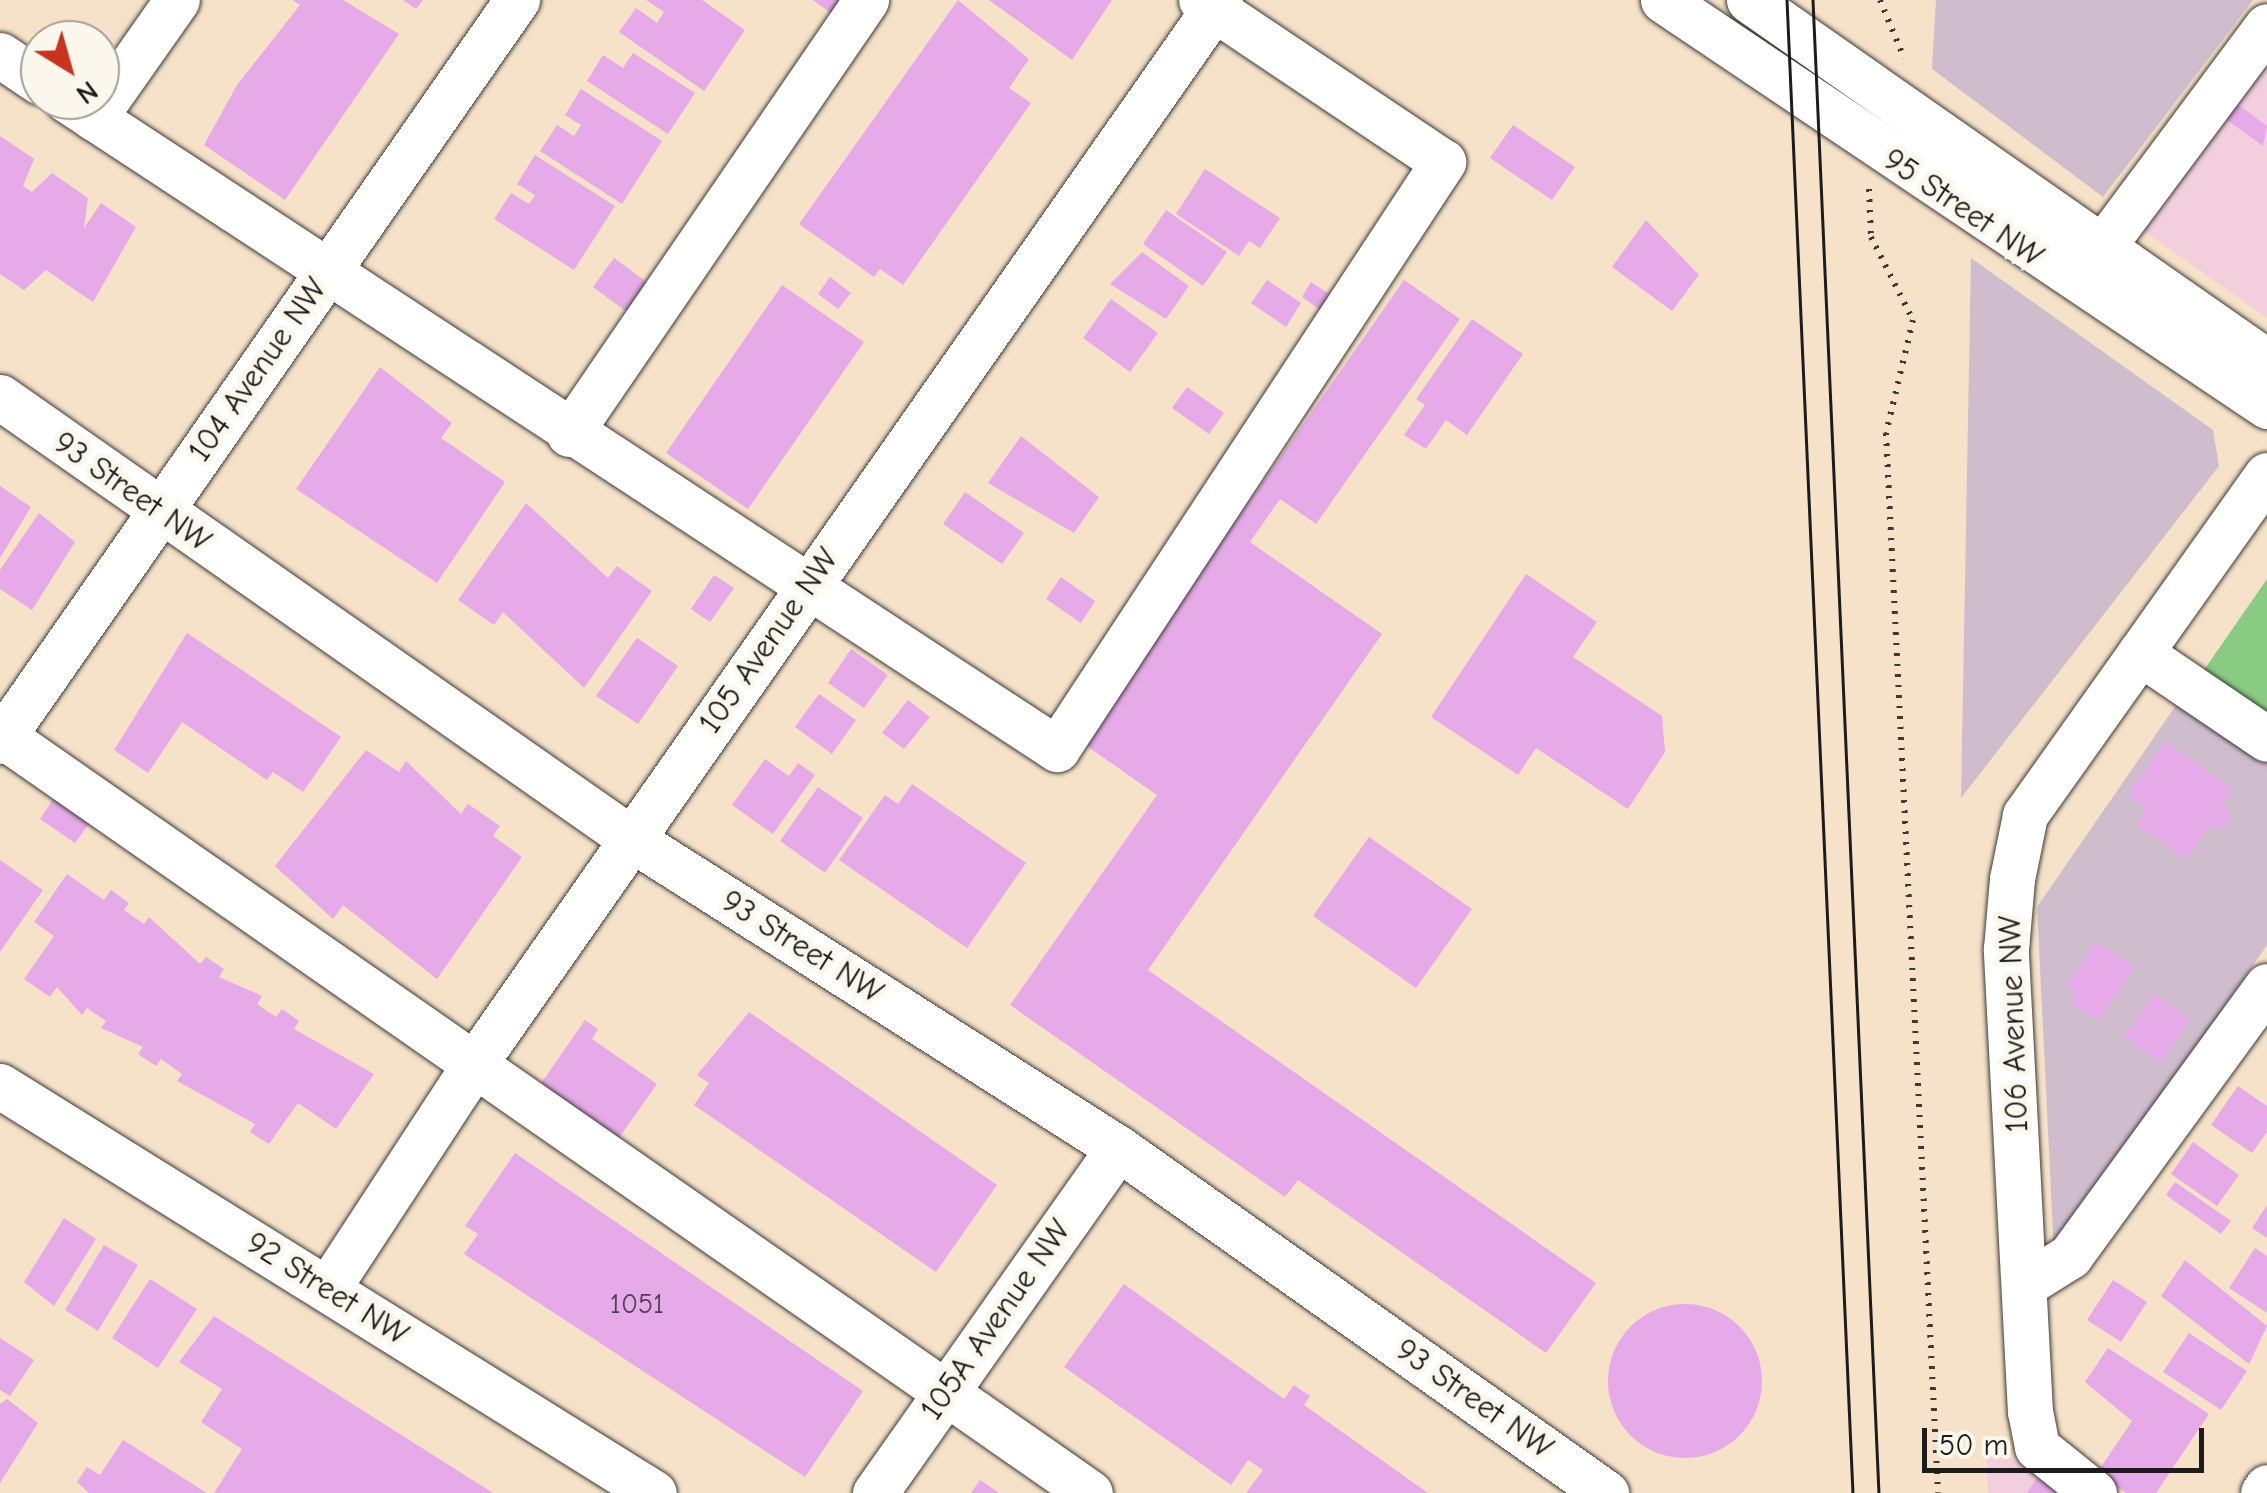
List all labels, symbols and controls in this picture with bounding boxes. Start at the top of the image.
north arrow [20,20,120,120]
text: N [70,74,104,111]
street label: 95 Street NW [1876,140,2050,276]
street label: 104 Avenue NW [181,271,335,469]
street label: 93 Street NW [46,424,218,560]
street label: 105 Avenue NW [691,541,847,741]
street label: 93 Street NW [714,882,890,1012]
street label: 106 Avenue NW [1991,915,2037,1133]
street label: 105A Avenue NW [913,1212,1079,1428]
street label: 92 Street NW [239,1224,415,1354]
house number: 1051 [610,1287,664,1321]
street label: 93 Street NW [1388,1331,1560,1467]
scale bar [1927,1408,2210,1470]
text: 50 m [1939,1428,2008,1463]

